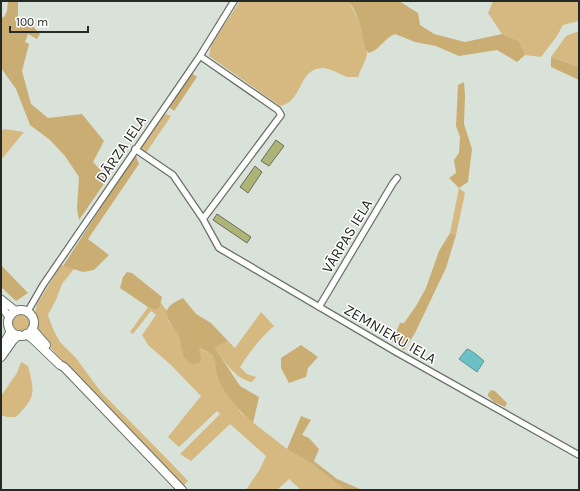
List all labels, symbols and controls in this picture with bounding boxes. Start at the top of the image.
scale bar [10,8,88,34]
text: 100 m [16,15,48,29]
street label: DĀRZA IELA [92,112,150,186]
street label: VĀRPAS IELA [318,195,376,276]
street label: ZEMNIEKU IELA [341,300,440,368]

